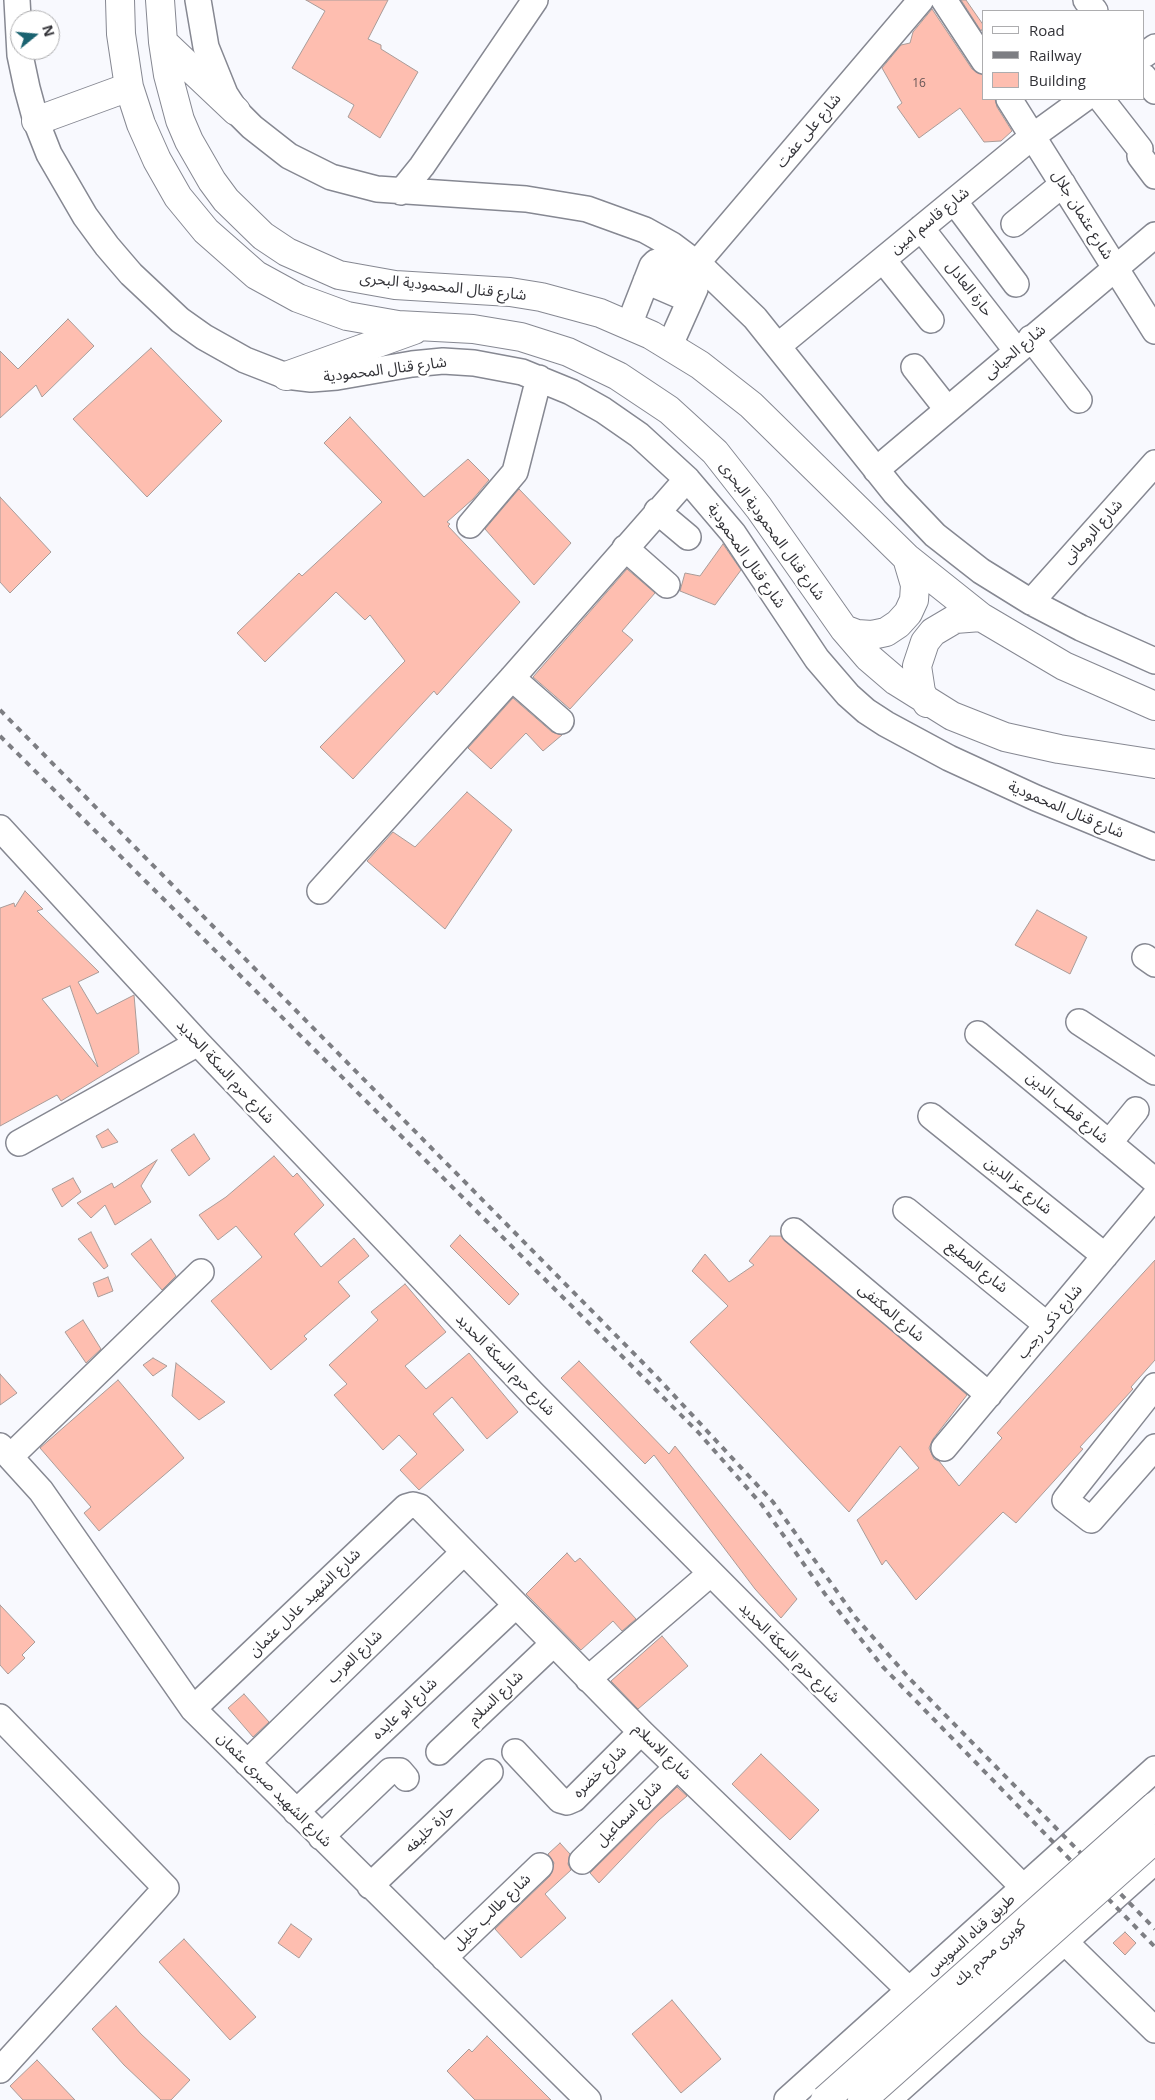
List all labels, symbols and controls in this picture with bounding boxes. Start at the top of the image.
north arrow [10,10,60,60]
legend [982,10,1145,100]
text: Road [1029,20,1065,40]
text: N [38,23,60,39]
text: Railway [1029,45,1082,65]
text: Building [1029,70,1086,90]
house number: 16 [912,77,926,91]
street label: شارع على عفت [773,90,845,172]
street label: شارع عثمان جلال [1047,167,1117,263]
street label: شارع قاسم امين [887,184,973,258]
street label: حارة العادل [942,258,996,320]
street label: شارع قنال المحمودية البحرى [359,269,527,305]
street label: شارع الحيانى [980,321,1050,383]
street label: شارع قنال المحمودية [322,354,448,386]
street label: شارع قنال المحمودية البحرى [716,458,828,604]
street label: شارع الرومانى [1059,496,1127,568]
street label: شارع قنال المحمودية [703,500,789,612]
street label: شارع قنال المحمودية [1005,777,1127,843]
street label: شارع حرم السكة الحديد [172,1017,278,1127]
street label: شارع قطب الدين [1022,1068,1112,1148]
street label: شارع عز الدين [981,1153,1055,1219]
street label: شارع المطيع [943,1237,1011,1297]
street label: شارع المكتفى [854,1280,928,1346]
street label: شارع ذكى رجب [1014,1281,1086,1363]
street label: شارع حرم السكة الحديد [452,1310,558,1420]
street label: شارع الشهيد عادل عثمان [245,1545,365,1661]
street label: شارع حرم السكة الحديد [735,1599,843,1707]
street label: شارع العرب [324,1626,386,1688]
street label: شارع السلام [465,1667,527,1729]
street label: شارع ابو عايده [369,1674,441,1744]
street label: شارع الاسلام [629,1720,695,1784]
street label: شارع الشهيد صبرى عثمان [213,1729,335,1851]
street label: شارع خضره [569,1742,631,1802]
street label: شارع اسماعيل [592,1777,666,1851]
street label: حارة خليفه [402,1801,458,1857]
street label: شارع طالب خليل [449,1870,535,1954]
street label: طريق قناه السويس [923,1890,1019,1980]
street label: كوبرى محرم بك [950,1916,1030,1990]

